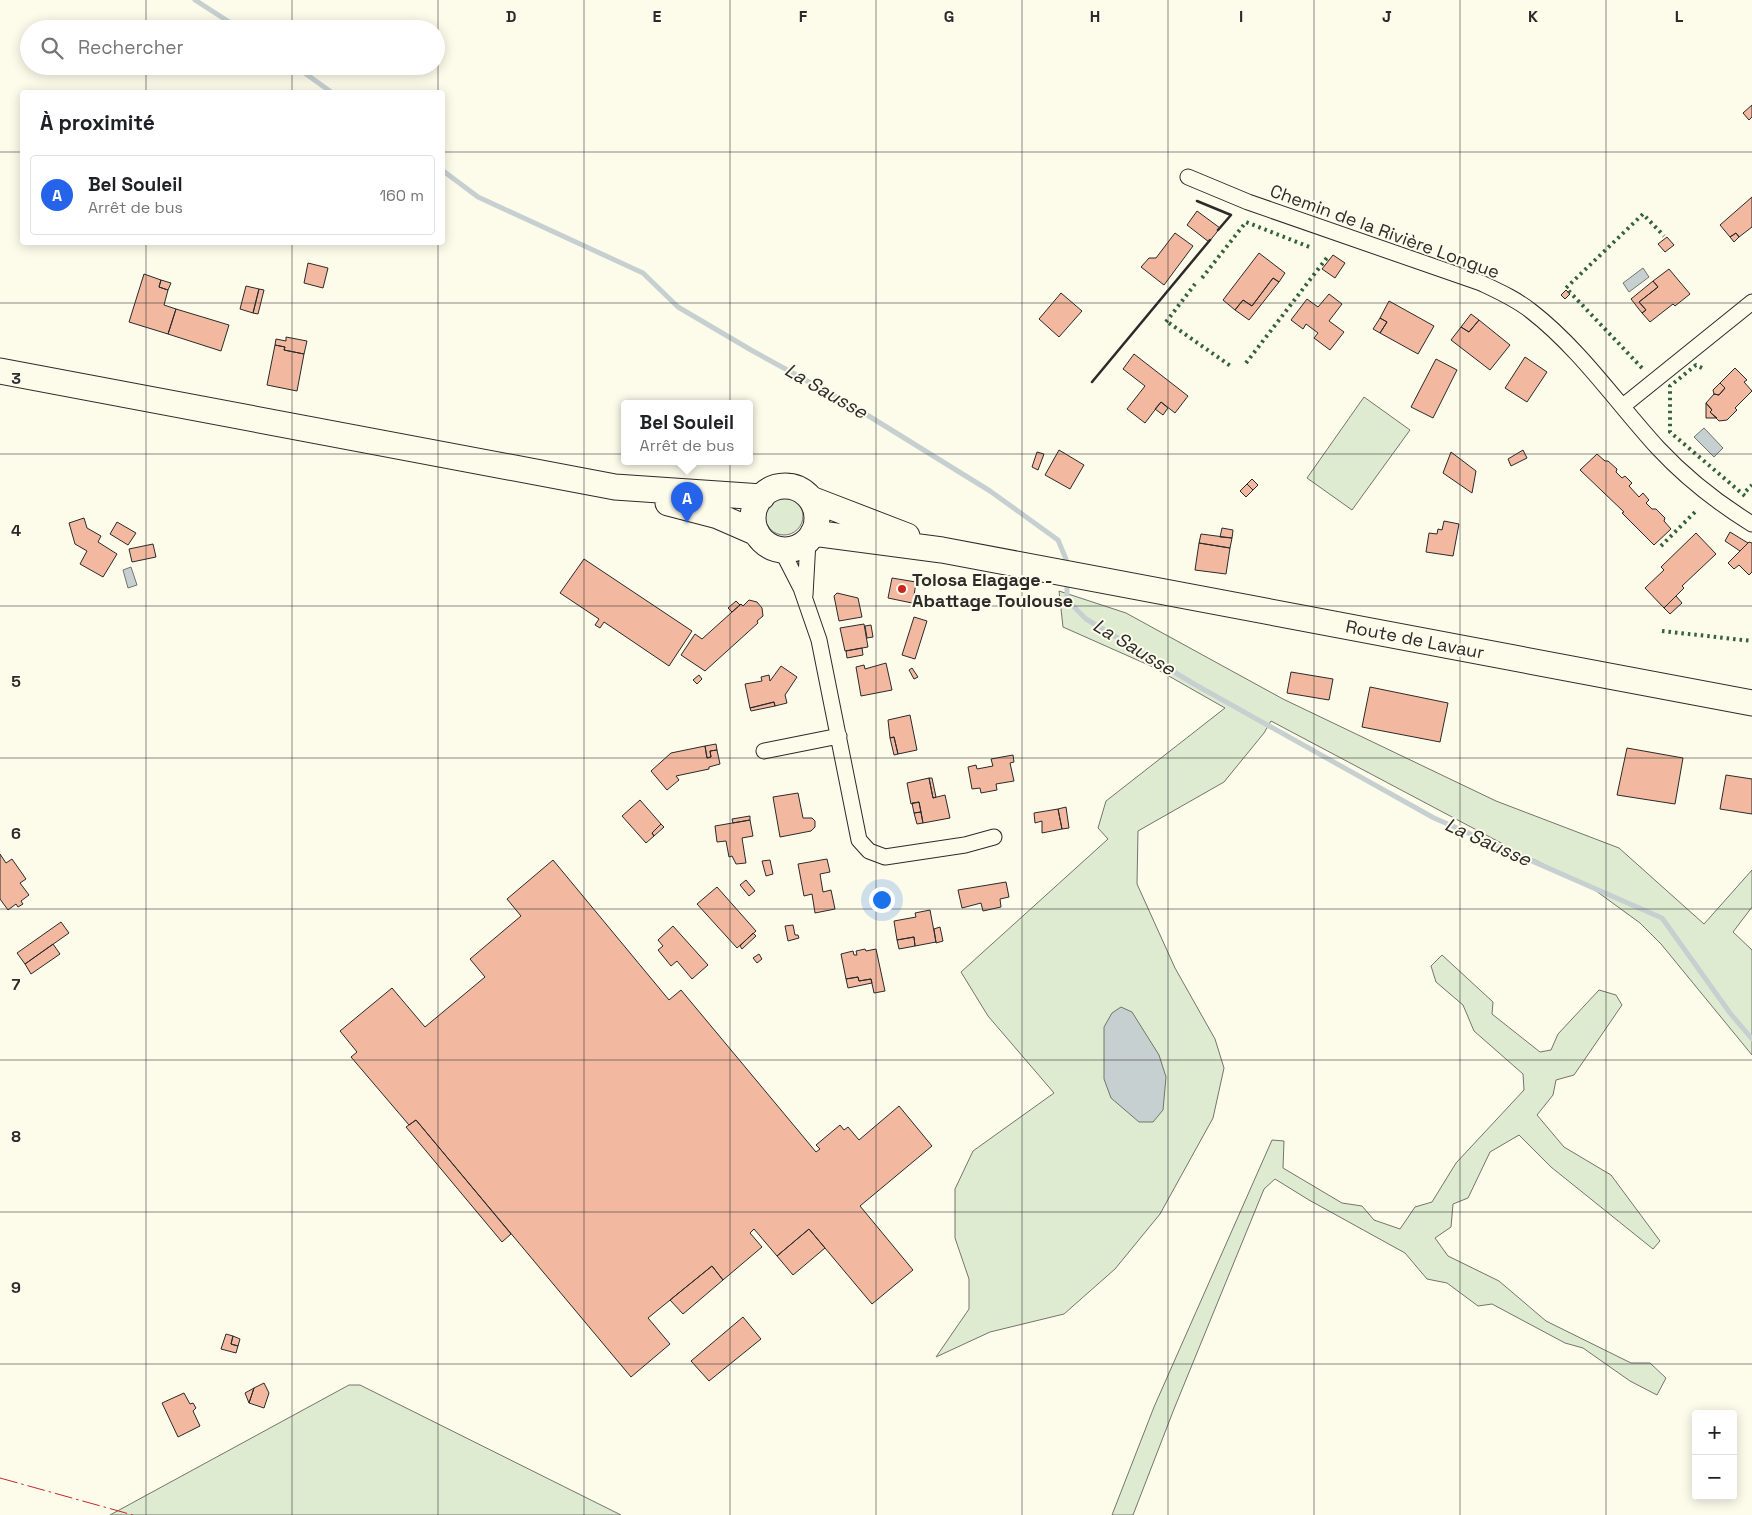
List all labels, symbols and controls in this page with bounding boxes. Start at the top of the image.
text: D [506,6,516,27]
text: E [653,6,662,27]
text: F [799,6,808,27]
text: G [944,6,954,27]
text: H [1090,6,1100,27]
text: I [1239,6,1243,27]
text: J [1382,6,1392,27]
text: K [1528,6,1538,27]
text: L [1675,6,1684,27]
search box [20,20,445,75]
icon: search [38,34,66,62]
text: Rechercher [78,35,184,60]
text: À proximité [40,109,155,136]
text: Bel Souleil [88,172,182,197]
street label: Chemin de la Rivière Longue [1267,179,1503,283]
text: A [52,185,62,206]
text: 160 m [379,185,424,206]
text: Arrêt de bus [88,197,183,218]
water label: La Sausse [780,357,872,425]
text: 3 [11,368,21,389]
popup [621,400,753,465]
text: Bel Souleil [640,410,734,435]
text: Arrêt de bus [640,435,734,456]
pin: A [671,482,703,523]
text: 4 [11,520,21,541]
place label: Tolosa Elagage - Abattage Toulouse [912,568,1073,612]
marker: Tolosa Elagage - Abattage Toulouse [896,583,908,595]
water label: La Sausse [1088,613,1180,682]
street label: Route de Lavaur [1344,614,1486,664]
text: 5 [11,671,21,692]
water label: La Sausse [1441,812,1536,872]
text: 6 [11,823,21,844]
your location [869,887,895,913]
text: 7 [12,974,21,995]
text: 8 [11,1126,21,1147]
text: 9 [11,1277,21,1298]
map controls [1692,1410,1737,1500]
button: + [1692,1410,1737,1455]
button: − [1692,1455,1737,1500]

